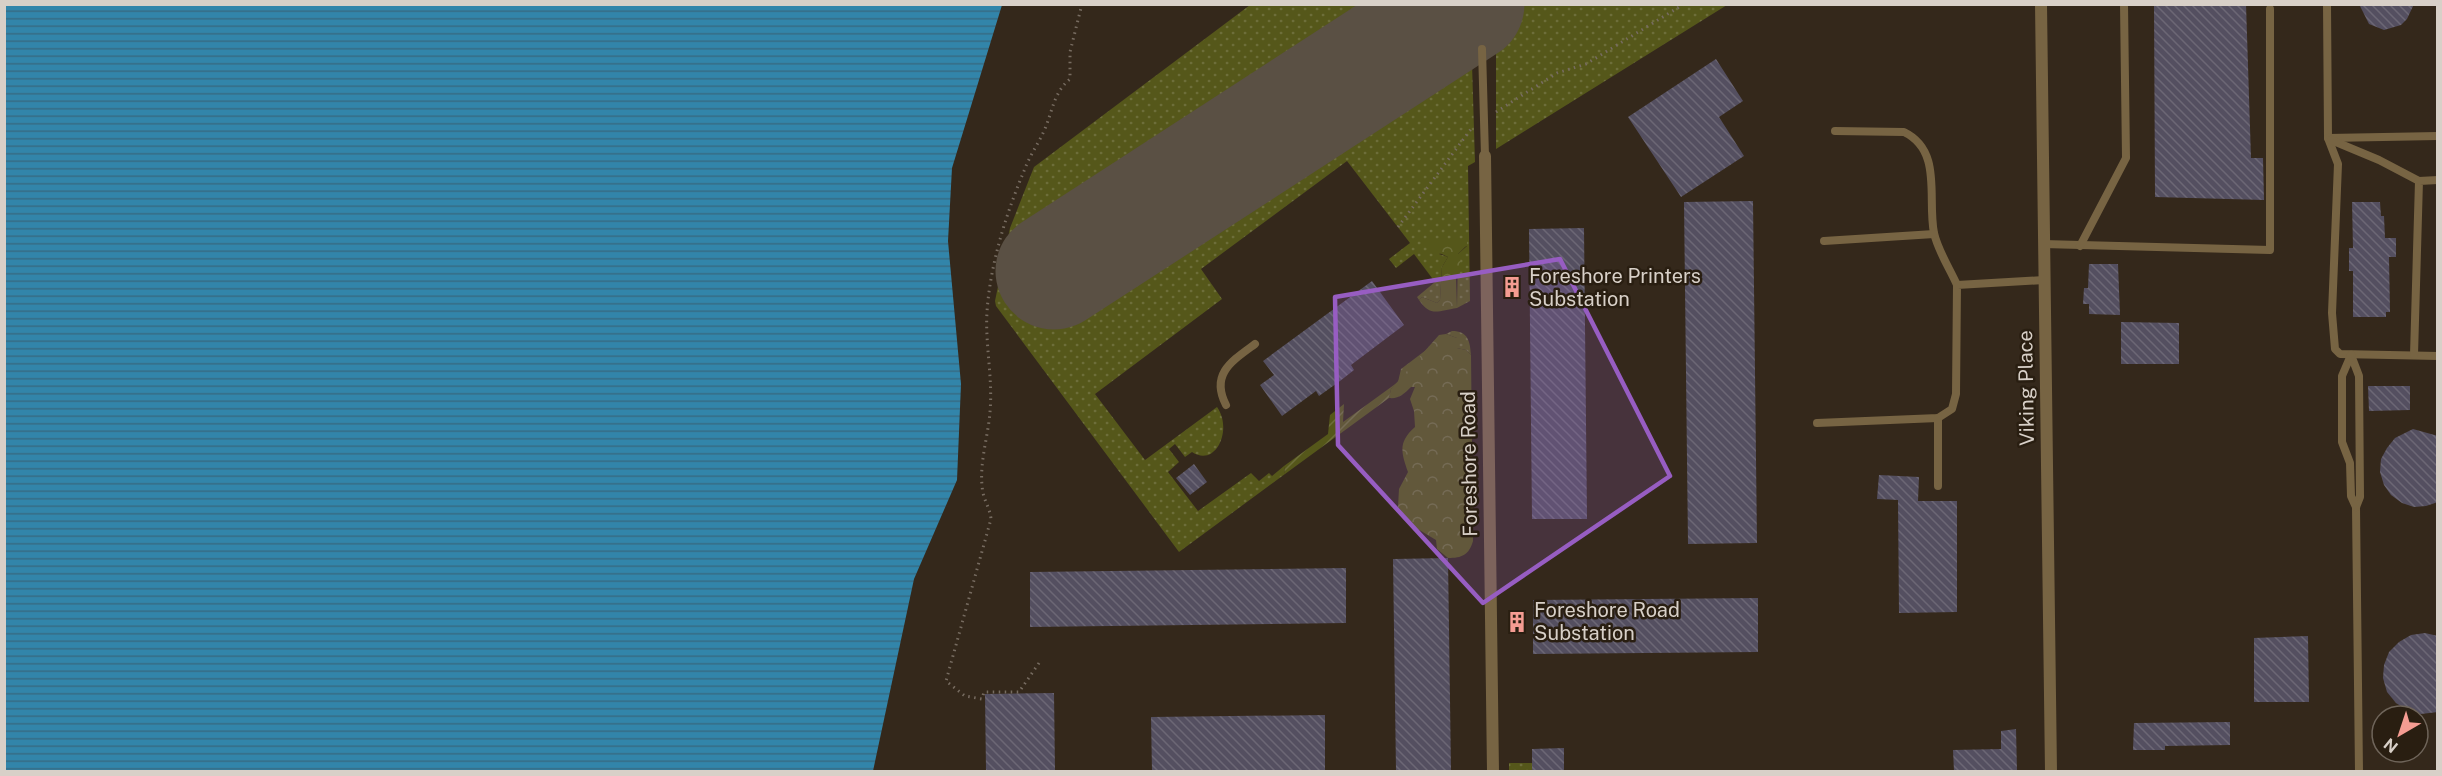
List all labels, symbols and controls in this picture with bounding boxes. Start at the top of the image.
place label: Foreshore Printers Substation [1529,264,1701,311]
building icon: Foreshore Printers Substation [1500,275,1524,299]
street label: Viking Place [2013,330,2039,446]
street label: Foreshore Road [1456,391,1482,537]
place label: Foreshore Road Substation [1534,598,1680,645]
building icon: Foreshore Road Substation [1505,610,1529,634]
north arrow [2370,704,2430,764]
text: N [2380,734,2402,757]

